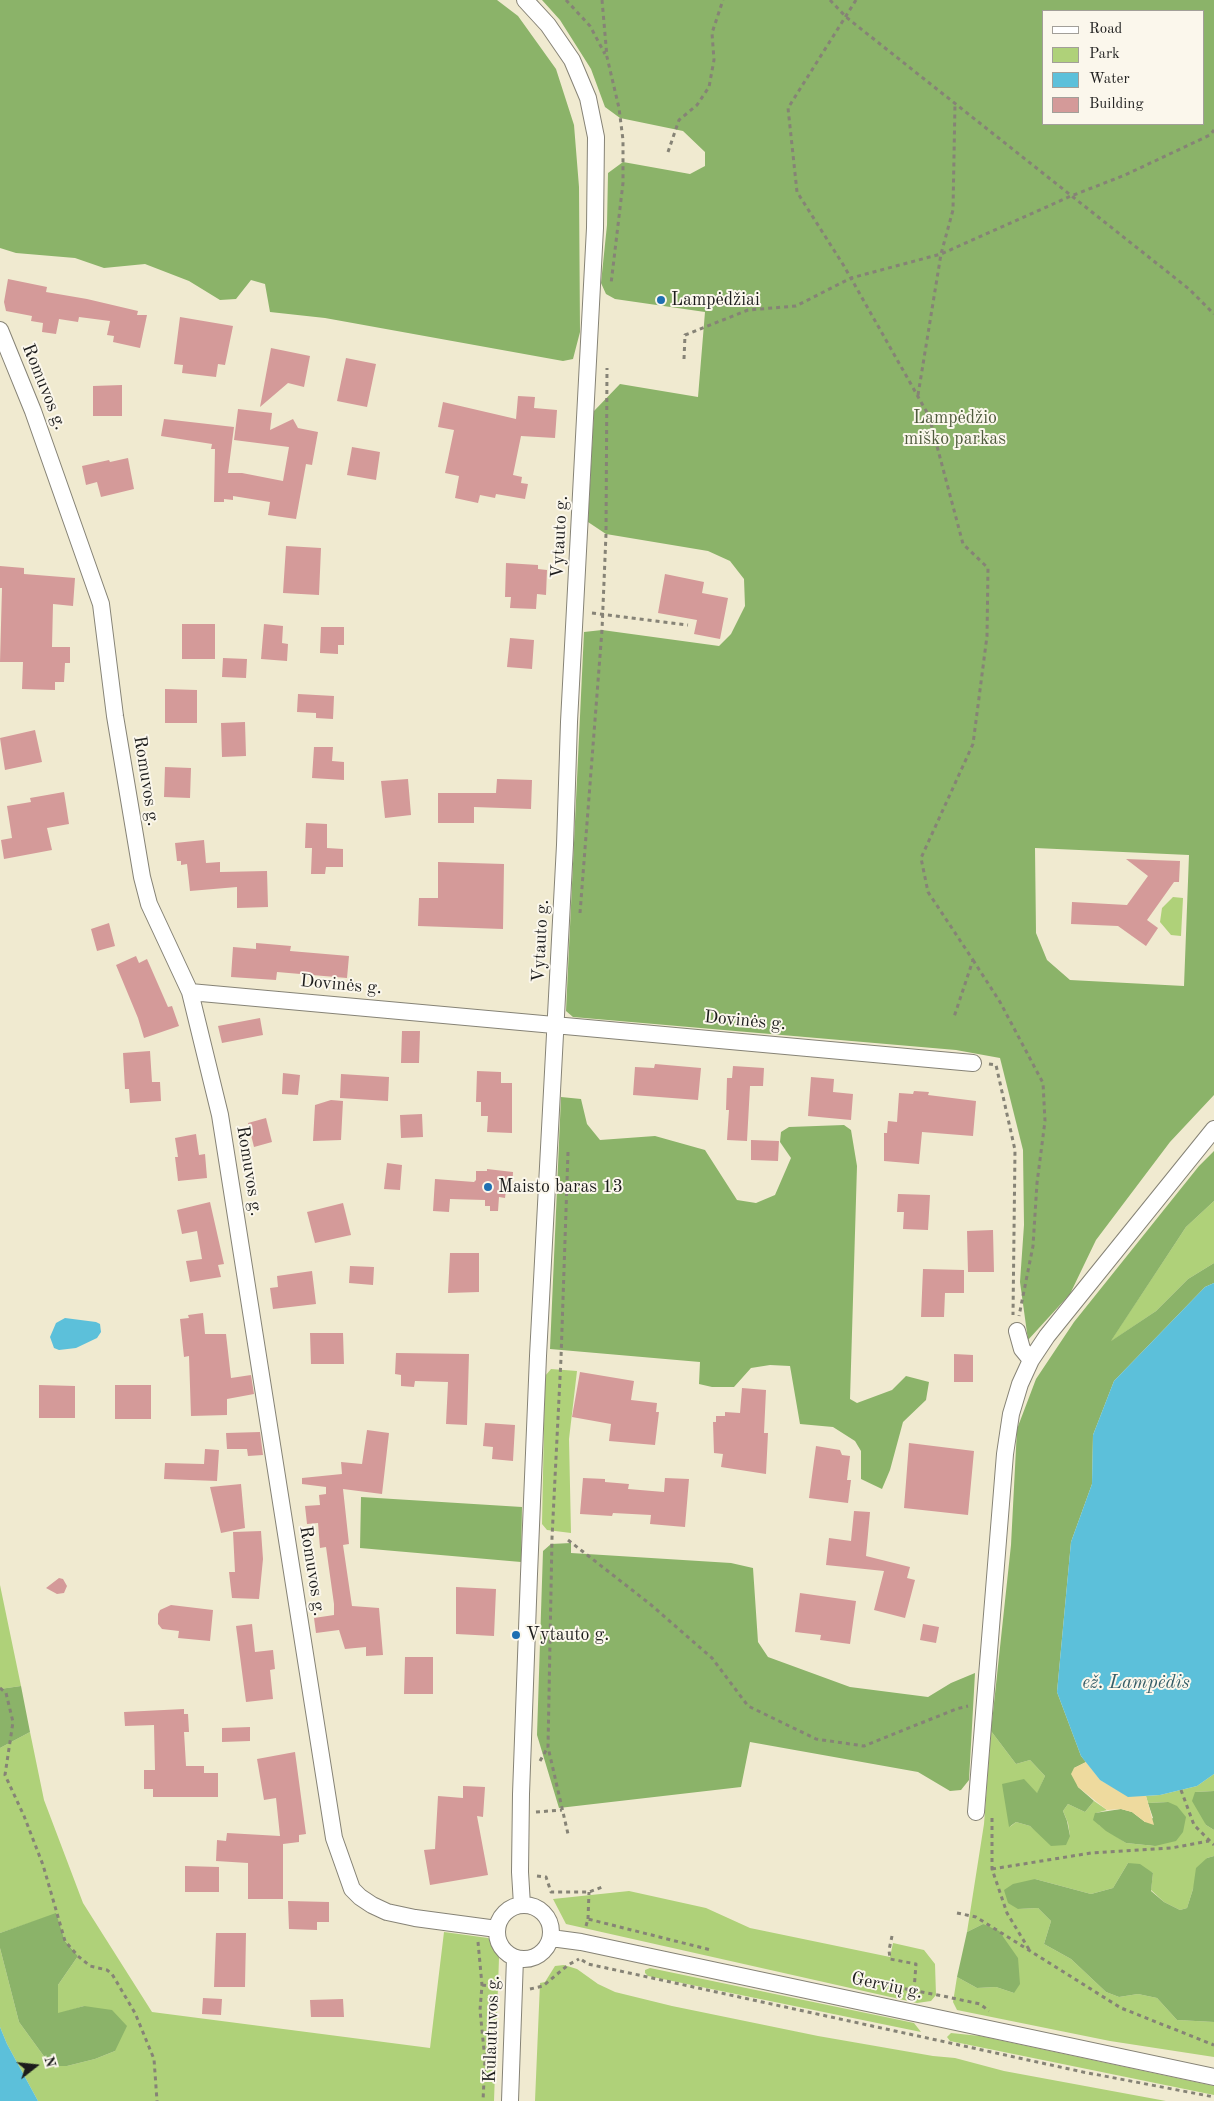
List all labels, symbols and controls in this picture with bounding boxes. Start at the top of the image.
legend [1042,10,1204,125]
text: Road [1089,22,1122,37]
text: Park [1089,47,1120,62]
text: Water [1089,72,1130,87]
text: Building [1089,97,1144,112]
place label: Lampėdžiai [671,289,760,311]
marker: Lampėdžiai [655,294,667,306]
street label: Romuvos g. [17,341,71,433]
park label: Lampėdžio miško parkas [904,407,1006,449]
street label: Vytauto g. [547,495,573,579]
street label: Romuvos g. [128,734,164,828]
street label: Vytauto g. [528,899,554,983]
street label: Dovinės g. [299,971,383,999]
street label: Dovinės g. [703,1007,787,1035]
street label: Romuvos g. [231,1124,267,1218]
place label: Maisto baras 13 [498,1176,623,1198]
marker: Maisto baras 13 [482,1181,494,1193]
street label: Romuvos g. [294,1524,330,1618]
place label: Vytauto g. [526,1624,609,1646]
marker: Vytauto g. [510,1629,522,1641]
water label: ež. Lampėdis [1082,1672,1190,1694]
street label: Gervių g. [849,1968,925,2004]
street label: Kulautuvos g. [479,1975,505,2083]
north arrow [10,2041,60,2091]
text: N [41,2055,58,2069]

